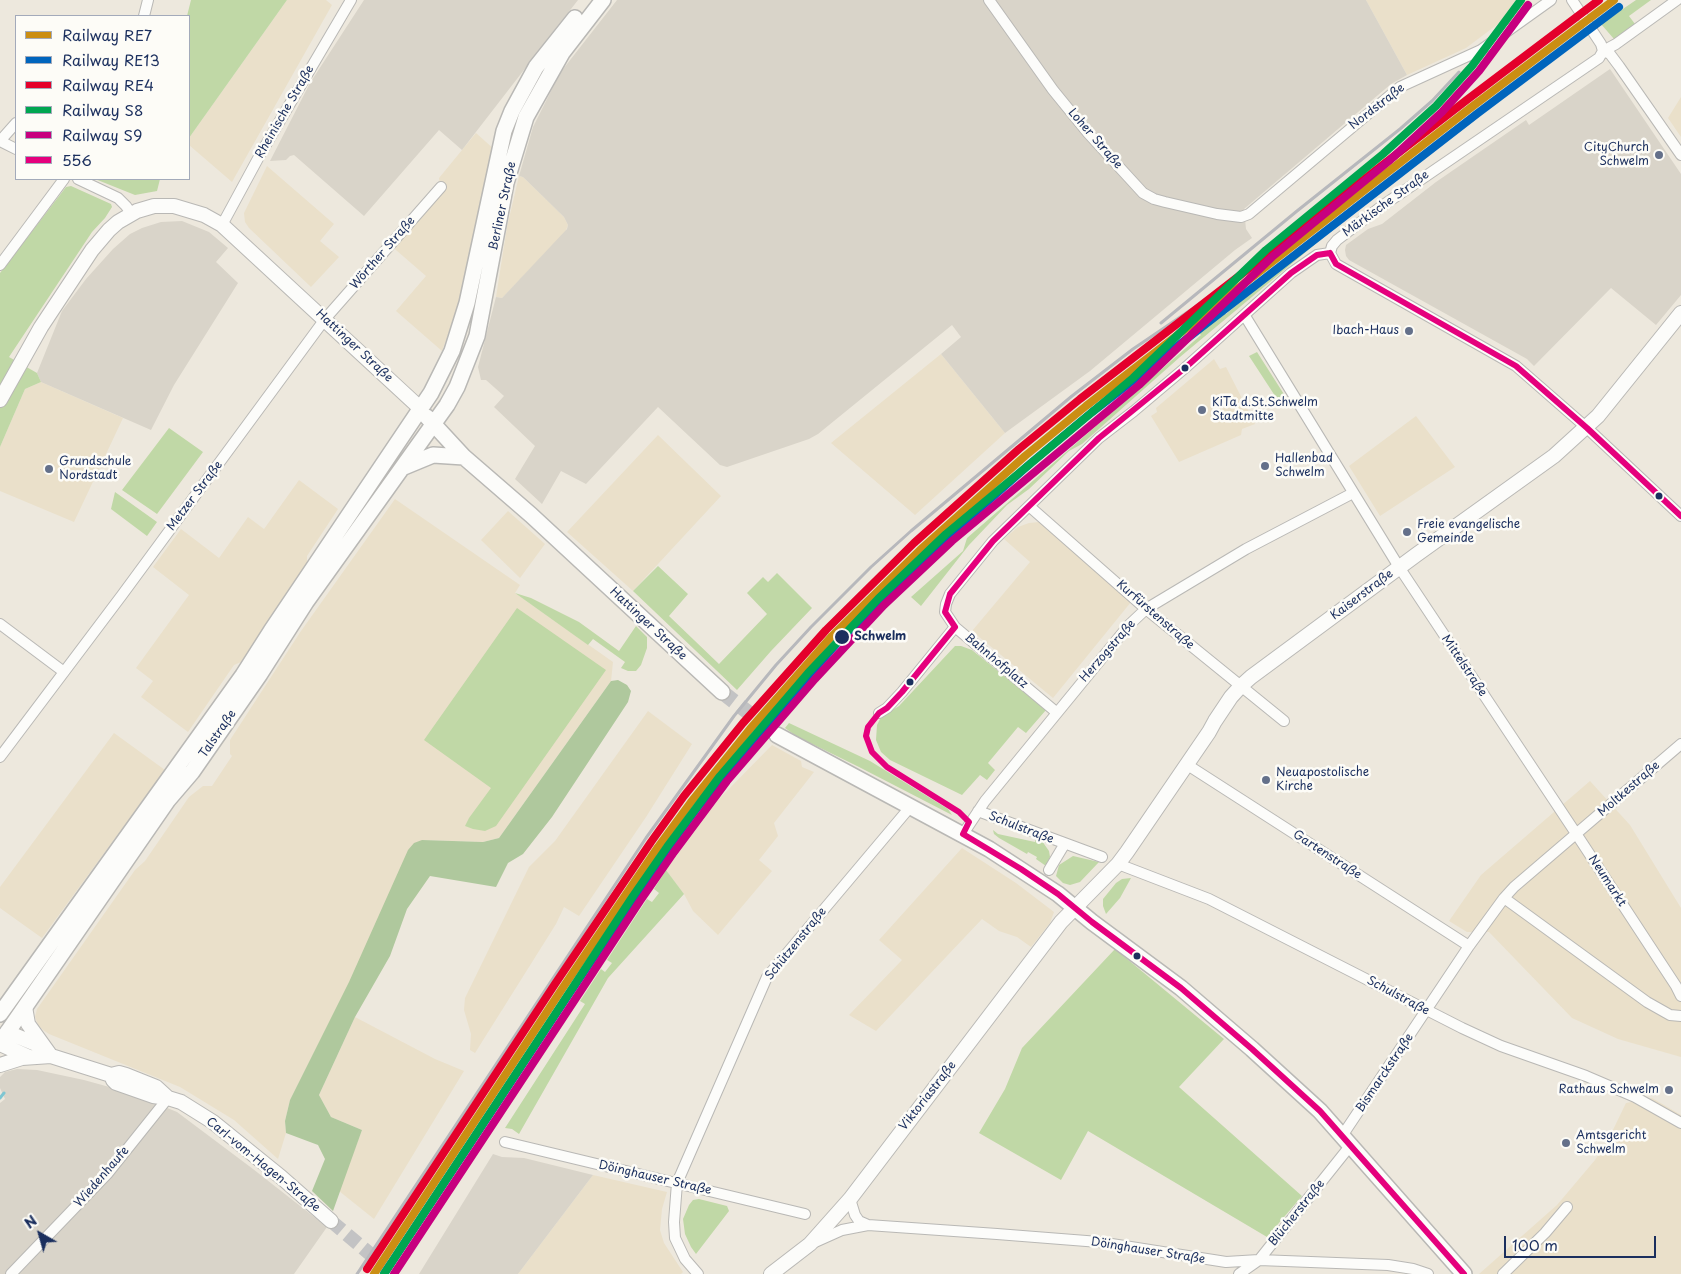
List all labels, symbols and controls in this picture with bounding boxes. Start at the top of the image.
legend [15,15,190,180]
text: Railway RE7 [62,23,152,46]
text: Railway RE13 [62,48,160,71]
street label: Rheinische Straße [253,63,317,161]
text: Railway RE4 [62,73,154,96]
street label: Nordstraße [1346,81,1408,133]
text: Railway S8 [62,98,143,121]
street label: Loher Straße [1065,106,1125,172]
text: Railway S9 [62,123,142,146]
place label: CityChurch Schwelm [1584,141,1649,169]
text: 556 [62,148,92,171]
marker: CityChurch Schwelm [1653,149,1665,161]
street label: Berliner Straße [487,160,519,252]
street label: Märkische Straße [1340,168,1432,240]
street label: Wörther Straße [348,214,418,292]
street label: Hattinger Straße [313,307,395,385]
place label: Ibach-Haus [1333,324,1399,338]
marker: Ibach-Haus [1403,325,1415,337]
unlabelled marker [1180,363,1190,373]
place label: KiTa d.St.Schwelm Stadtmitte [1212,396,1318,424]
marker: KiTa d.St.Schwelm Stadtmitte [1196,404,1208,416]
place label: Hallenbad Schwelm [1275,452,1333,480]
place label: Grundschule Nordstadt [59,455,131,483]
street label: Metzer Straße [164,458,226,534]
marker: Hallenbad Schwelm [1259,460,1271,472]
marker: Grundschule Nordstadt [43,463,55,475]
unlabelled marker [1654,491,1664,501]
place label: Freie evangelische Gemeinde [1417,518,1520,546]
marker: Freie evangelische Gemeinde [1401,526,1413,538]
street label: Kaiserstraße [1328,567,1396,623]
street label: Kurfürstenstraße [1113,577,1197,653]
street label: Hattinger Straße [607,585,689,663]
street label: Herzogstraße [1077,617,1139,685]
marker: Schwelm [833,628,851,646]
place label: Schwelm [854,630,906,644]
street label: Bahnhofplatz [961,630,1031,692]
street label: Mittelstraße [1438,632,1490,700]
unlabelled marker [905,677,915,687]
street label: Talstraße [196,707,240,761]
street label: Moltkestraße [1595,758,1663,820]
place label: Neuapostolische Kirche [1276,766,1369,794]
marker: Neuapostolische Kirche [1260,774,1272,786]
street label: Schulstraße [986,809,1056,847]
street label: Gartenstraße [1290,828,1364,882]
street label: Neumarkt [1585,853,1629,909]
street label: Schützenstraße [762,905,830,983]
unlabelled marker [1132,951,1142,961]
street label: Schulstraße [1364,974,1432,1018]
street label: Bismarckstraße [1353,1031,1417,1115]
street label: Viktoriastraße [897,1059,959,1133]
place label: Rathaus Schwelm [1559,1083,1659,1097]
marker: Rathaus Schwelm [1663,1084,1675,1096]
street label: Carl-vom-Hagen-Straße [203,1115,323,1215]
place label: Amtsgericht Schwelm [1576,1129,1647,1157]
marker: Amtsgericht Schwelm [1560,1137,1572,1149]
street label: Wiedenhaufe [72,1144,132,1210]
street label: Döinghauser Straße [597,1158,713,1198]
street label: Blücherstraße [1266,1177,1328,1249]
north arrow [15,1209,65,1259]
text: N [20,1210,41,1233]
scale bar [1506,1226,1658,1258]
text: 100 m [1512,1233,1558,1256]
street label: Döinghauser Straße [1090,1235,1206,1267]

